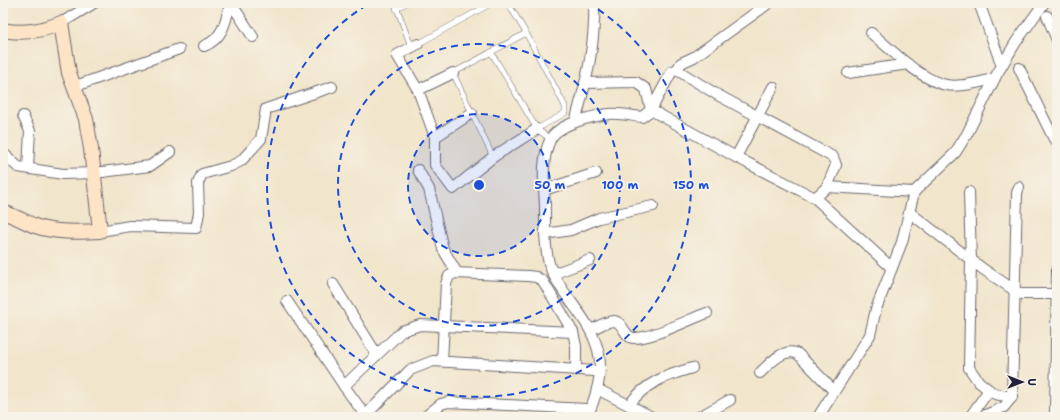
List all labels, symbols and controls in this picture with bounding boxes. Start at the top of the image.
text: 50 m [535,177,566,193]
text: 100 m [602,177,639,193]
text: 150 m [673,177,709,193]
centre of rings [472,178,486,192]
north arrow [1002,362,1042,402]
text: U [1024,378,1039,386]

